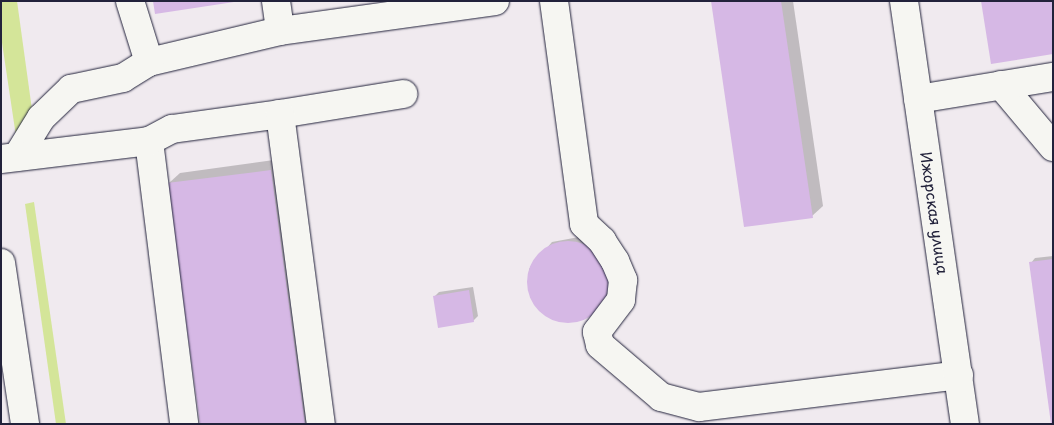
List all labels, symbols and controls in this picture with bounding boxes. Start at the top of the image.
street label: Ижорская улица [917,150,953,276]

